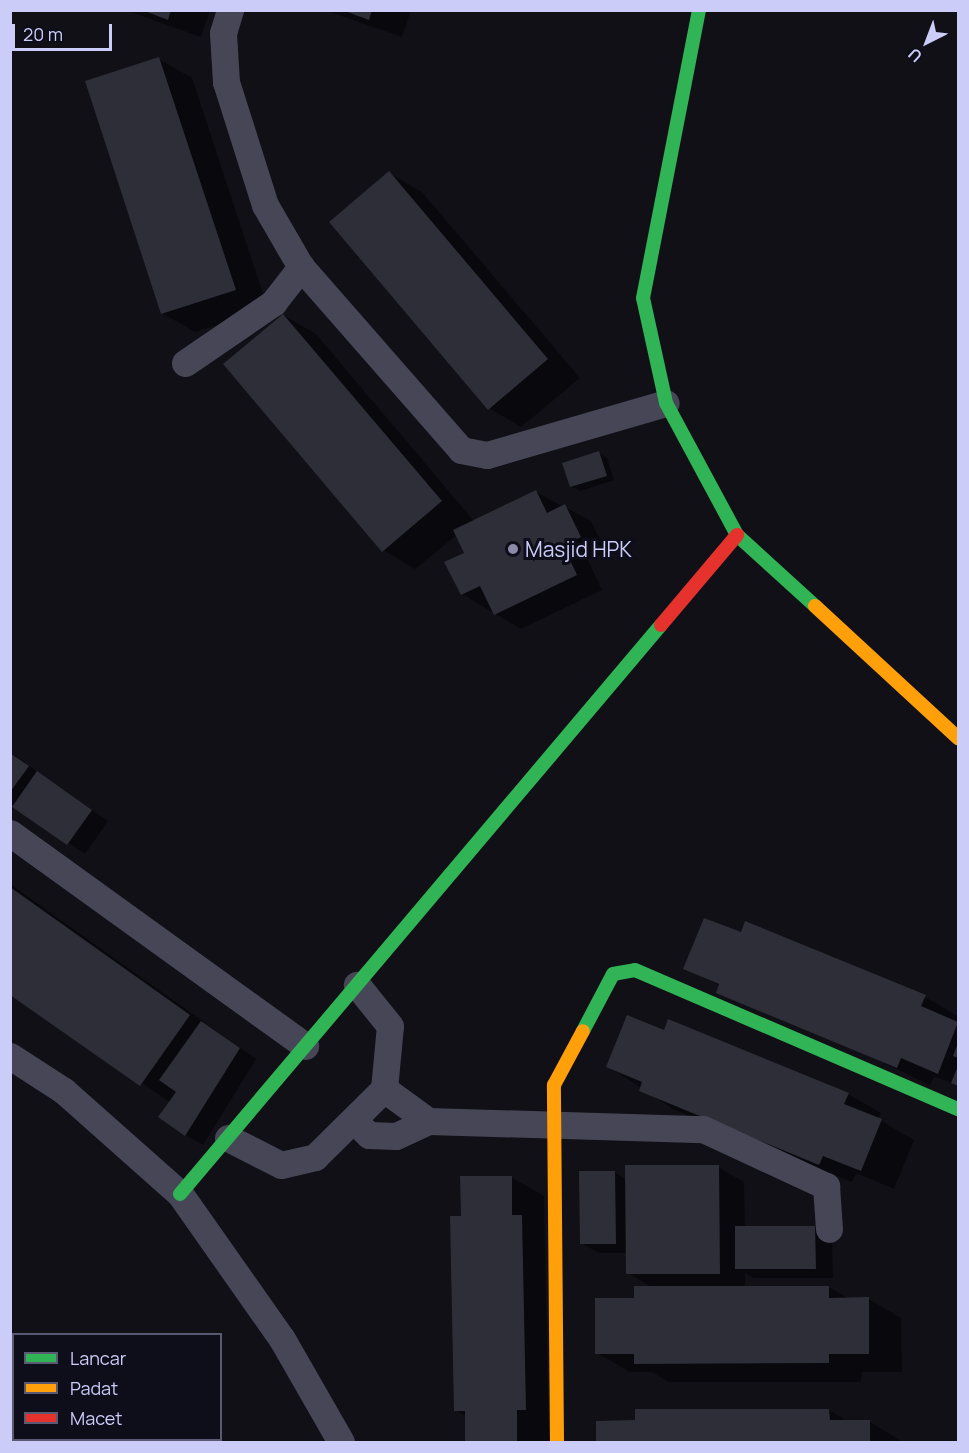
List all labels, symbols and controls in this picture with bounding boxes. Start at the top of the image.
scale bar [15,12,116,50]
north arrow [897,12,957,72]
text: 20 m [23,22,63,46]
text: U [903,43,927,67]
place label: Masjid HPK [525,536,632,562]
marker: Masjid HPK [506,542,520,556]
legend [12,1333,222,1441]
text: Lancar [70,1346,126,1370]
text: Padat [70,1376,118,1400]
text: Macet [70,1406,123,1430]

